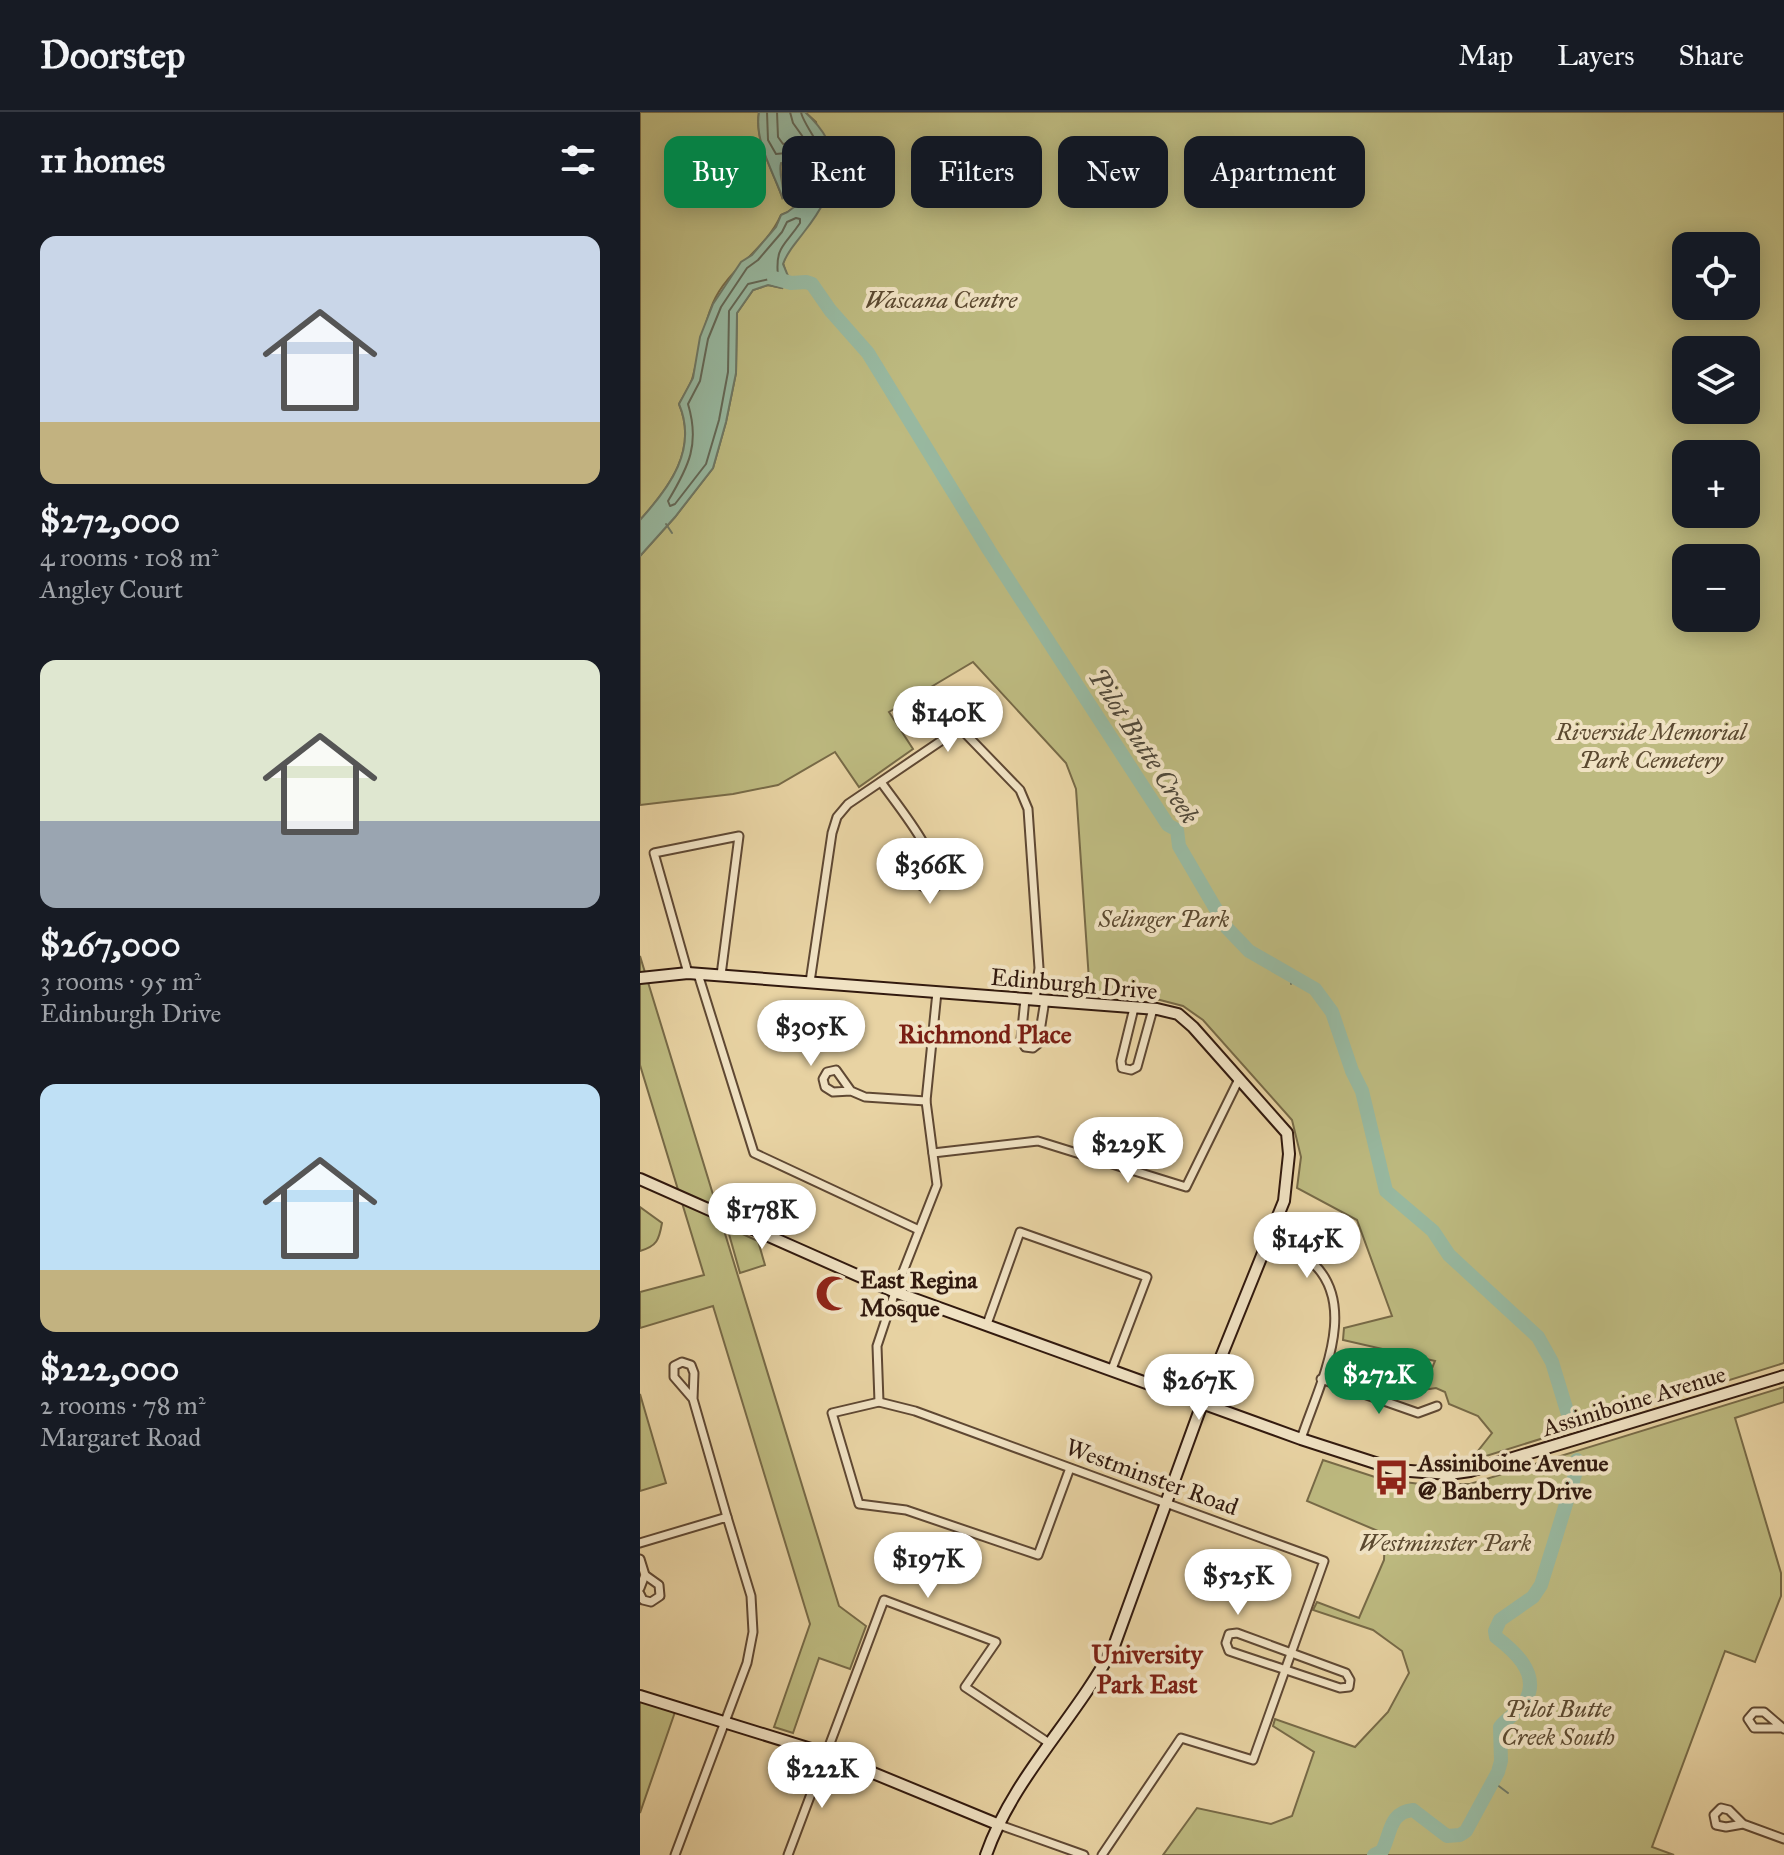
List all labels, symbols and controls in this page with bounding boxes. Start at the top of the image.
text: Doorstep [40,32,185,78]
text: Map [1458,38,1513,73]
text: Layers [1557,38,1635,73]
text: Share [1679,38,1744,73]
chip: Buy [664,136,766,208]
chip: Rent [782,136,895,208]
chip: Filters [911,136,1042,208]
chip: New [1058,136,1168,208]
chip: Apartment [1184,136,1365,208]
icon: filters [556,138,600,182]
text: 11 homes [40,140,165,181]
map controls [1672,232,1760,632]
button: locate [1672,232,1760,320]
park label: Wascana Centre [865,285,1018,315]
icon: home [248,288,392,432]
button: layers [1672,336,1760,424]
button: + [1672,440,1760,528]
text: $272,000 [40,500,180,541]
text: 4 rooms · 108 m² [40,541,219,573]
button: − [1672,544,1760,632]
text: Angley Court [40,573,183,605]
water label: Pilot Butte Creek [1082,662,1206,830]
pin: $140K [892,686,1004,754]
text: $140K [911,696,985,728]
icon: home [248,712,392,856]
park label: Riverside Memorial Park Cemetery [1555,717,1749,775]
pin: $366K [874,838,986,906]
text: $366K [894,848,966,880]
park label: Selinger Park [1097,904,1230,934]
text: $267,000 [40,924,180,965]
street label: Edinburgh Drive [989,962,1159,1006]
text: 3 rooms · 95 m² [40,965,201,997]
text: Edinburgh Drive [40,997,221,1029]
pin: $305K [755,1000,867,1068]
text: $305K [775,1010,847,1042]
district label: Richmond Place [898,1018,1072,1050]
pin: $229K [1072,1117,1184,1185]
text: $229K [1091,1127,1165,1159]
icon: home [248,1136,392,1280]
pin: $178K [706,1183,818,1251]
text: $178K [726,1193,798,1225]
pin: $145K [1251,1212,1363,1280]
text: $145K [1272,1222,1342,1254]
place label: East Regina Mosque [860,1265,978,1323]
mosque icon: East Regina Mosque [815,1275,853,1313]
text: $222,000 [40,1348,179,1389]
pin: $272K [1323,1348,1435,1416]
pin: $267K [1143,1354,1255,1422]
text: $272K [1343,1358,1415,1390]
street label: Assiniboine Avenue [1538,1359,1729,1443]
text: $267K [1162,1364,1236,1396]
text: 2 rooms · 78 m² [40,1389,205,1421]
text: Margaret Road [40,1421,201,1453]
street label: Westminster Road [1062,1432,1242,1522]
place label: Assiniboine Avenue @ Banberry Drive [1416,1448,1609,1506]
bus stop icon: Assiniboine Avenue @ Banberry Drive [1373,1458,1411,1496]
park label: Westminster Park [1359,1528,1532,1558]
pin: $197K [872,1532,984,1600]
text: $197K [892,1542,964,1574]
pin: $525K [1182,1549,1294,1617]
text: $525K [1203,1559,1273,1591]
district label: University Park East [1091,1638,1205,1700]
park label: Pilot Butte Creek South [1501,1694,1615,1752]
pin: $222K [766,1742,878,1810]
text: $222K [786,1752,858,1784]

